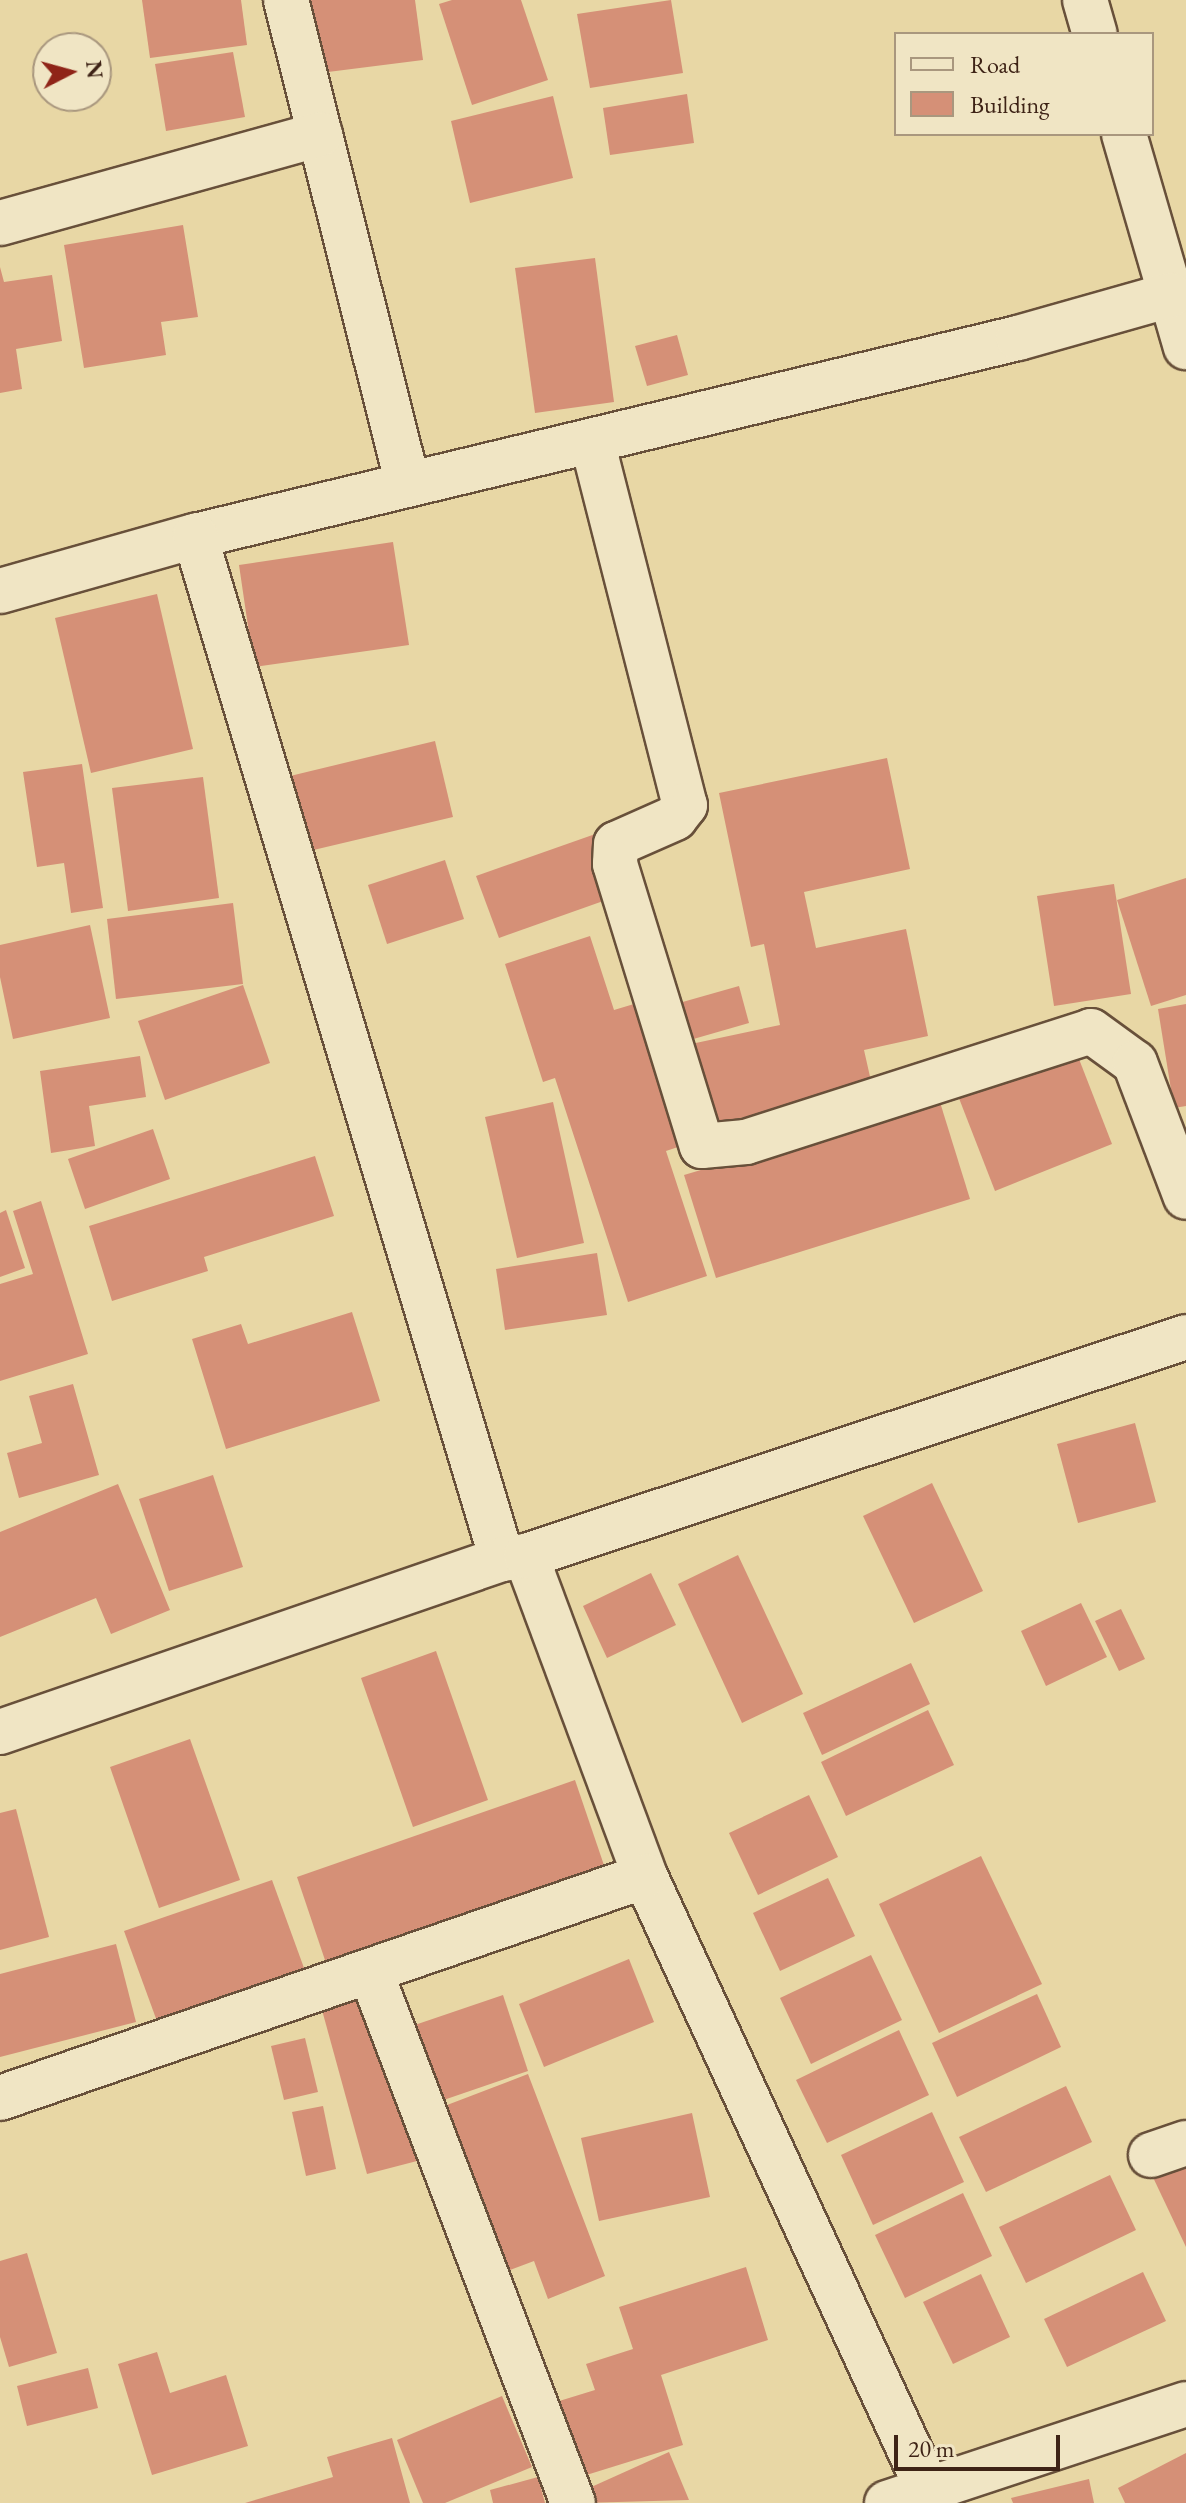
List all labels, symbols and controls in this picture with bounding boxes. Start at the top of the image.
north arrow [32,32,112,112]
legend [894,32,1154,136]
text: Road [970,49,1020,80]
text: N [79,59,110,80]
text: Building [970,89,1050,120]
scale bar [898,2419,1064,2469]
text: 20 m [908,2433,955,2464]

